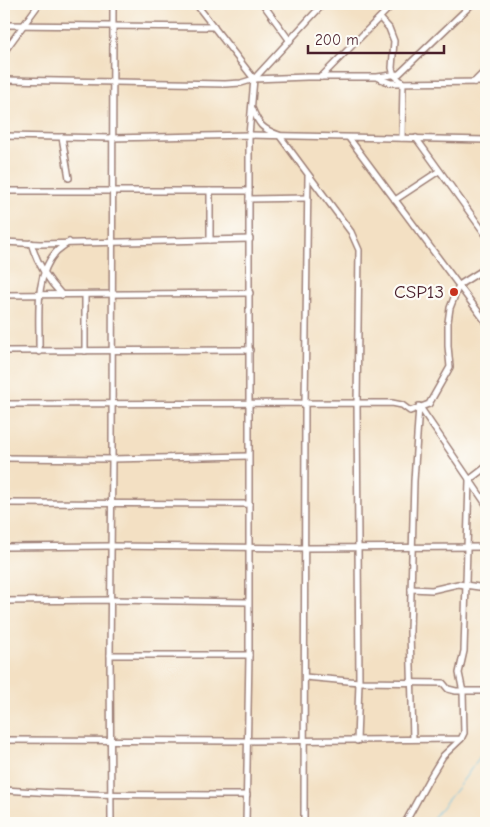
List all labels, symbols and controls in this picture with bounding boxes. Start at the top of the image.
scale bar [308,22,444,54]
text: 200 m [315,31,359,49]
place label: CSP13 [394,281,444,303]
marker: CSP13 [448,286,460,298]

